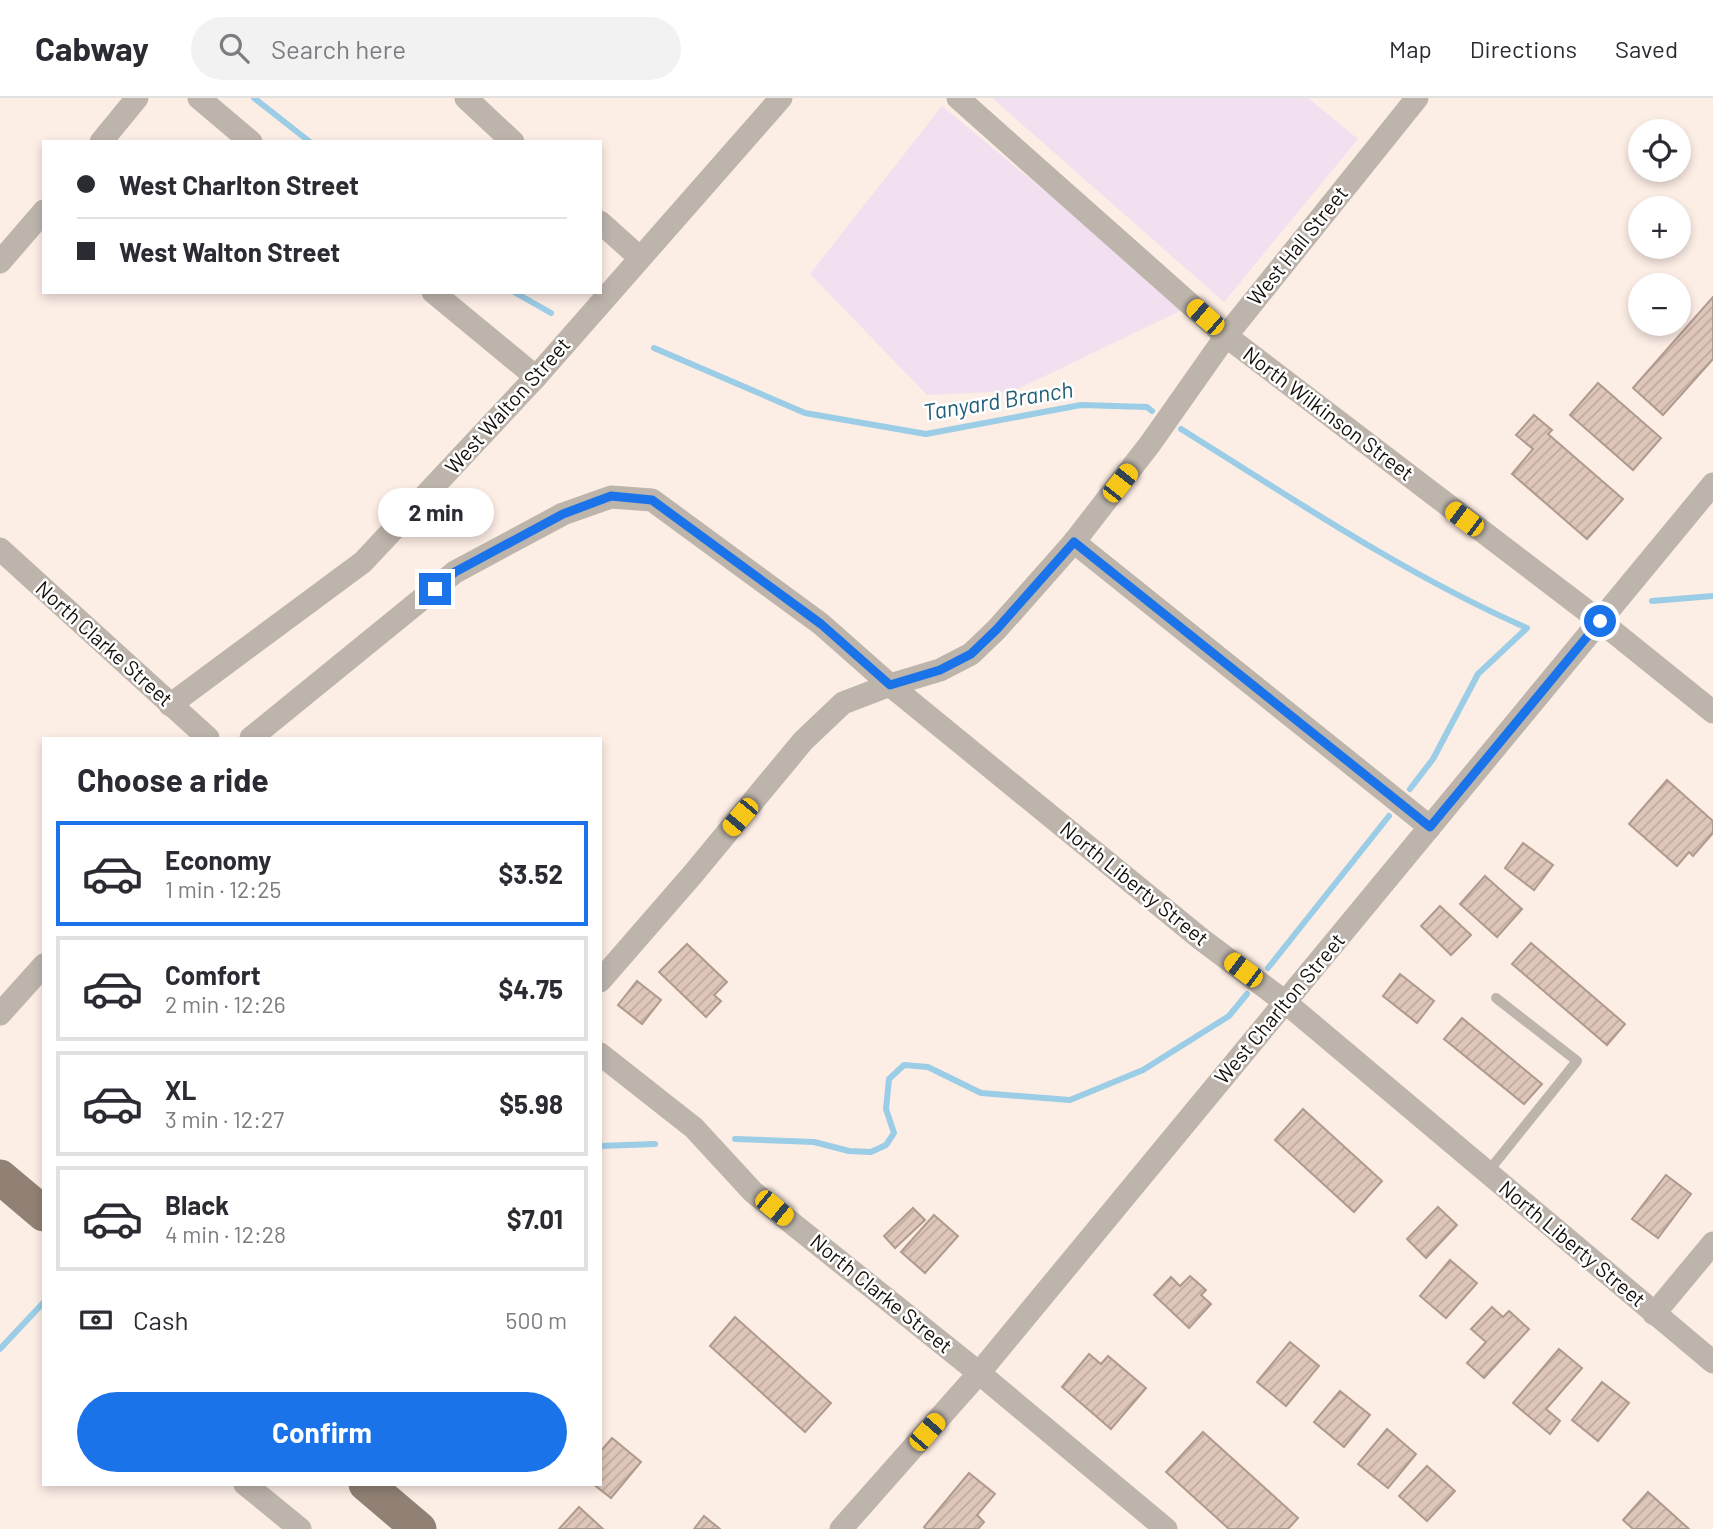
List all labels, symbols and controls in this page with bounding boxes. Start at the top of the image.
search box [191,17,681,80]
text: Cabway [35,28,149,68]
icon: search [215,29,253,67]
text: Search here [271,33,406,64]
text: Map [1389,34,1432,63]
text: Directions [1470,34,1577,63]
text: Saved [1615,34,1678,63]
map controls [1628,119,1691,336]
button: locate [1628,119,1691,182]
text: West Charlton Street [119,169,359,200]
street label: West Hall Street [1241,180,1352,310]
button: + [1628,196,1691,259]
text: West Walton Street [119,236,340,267]
button: − [1628,273,1691,336]
car [1183,295,1228,339]
street label: West Walton Street [439,332,575,478]
street label: North Wilkinson Street [1239,341,1419,485]
water label: Tanyard Branch [921,374,1075,426]
car [1099,460,1142,506]
callout: 2 min [377,488,493,536]
text: 2 min [408,498,464,526]
car [1441,498,1488,540]
route end [419,573,451,605]
street label: North Clarke Street [31,575,179,711]
route start [1584,605,1616,637]
text: Choose a ride [77,760,269,798]
car [719,794,762,840]
street label: North Liberty Street [1056,815,1214,950]
icon: car [81,842,144,905]
text: Economy [165,844,271,875]
text: $3.52 [498,858,563,889]
text: 1 min · 12:25 [165,875,281,903]
street label: West Charlton Street [1208,928,1349,1089]
car [1220,949,1267,991]
icon: car [81,957,144,1020]
text: Comfort [165,959,261,990]
text: $4.75 [498,973,563,1004]
text: 2 min · 12:26 [165,990,286,1018]
icon: car [81,1072,144,1135]
text: XL [165,1074,196,1105]
text: $5.98 [499,1088,563,1119]
text: 3 min · 12:27 [165,1105,284,1133]
street label: North Liberty Street [1495,1174,1651,1311]
icon: car [81,1187,144,1250]
car [752,1187,797,1229]
text: Black [165,1189,229,1220]
text: $7.01 [507,1203,563,1234]
text: 4 min · 12:28 [165,1220,286,1248]
street label: North Clarke Street [806,1228,958,1358]
icon: cash [77,1301,115,1339]
text: Cash [133,1304,188,1335]
text: 500 m [506,1306,567,1334]
button: Confirm [77,1392,567,1472]
car [906,1409,949,1455]

